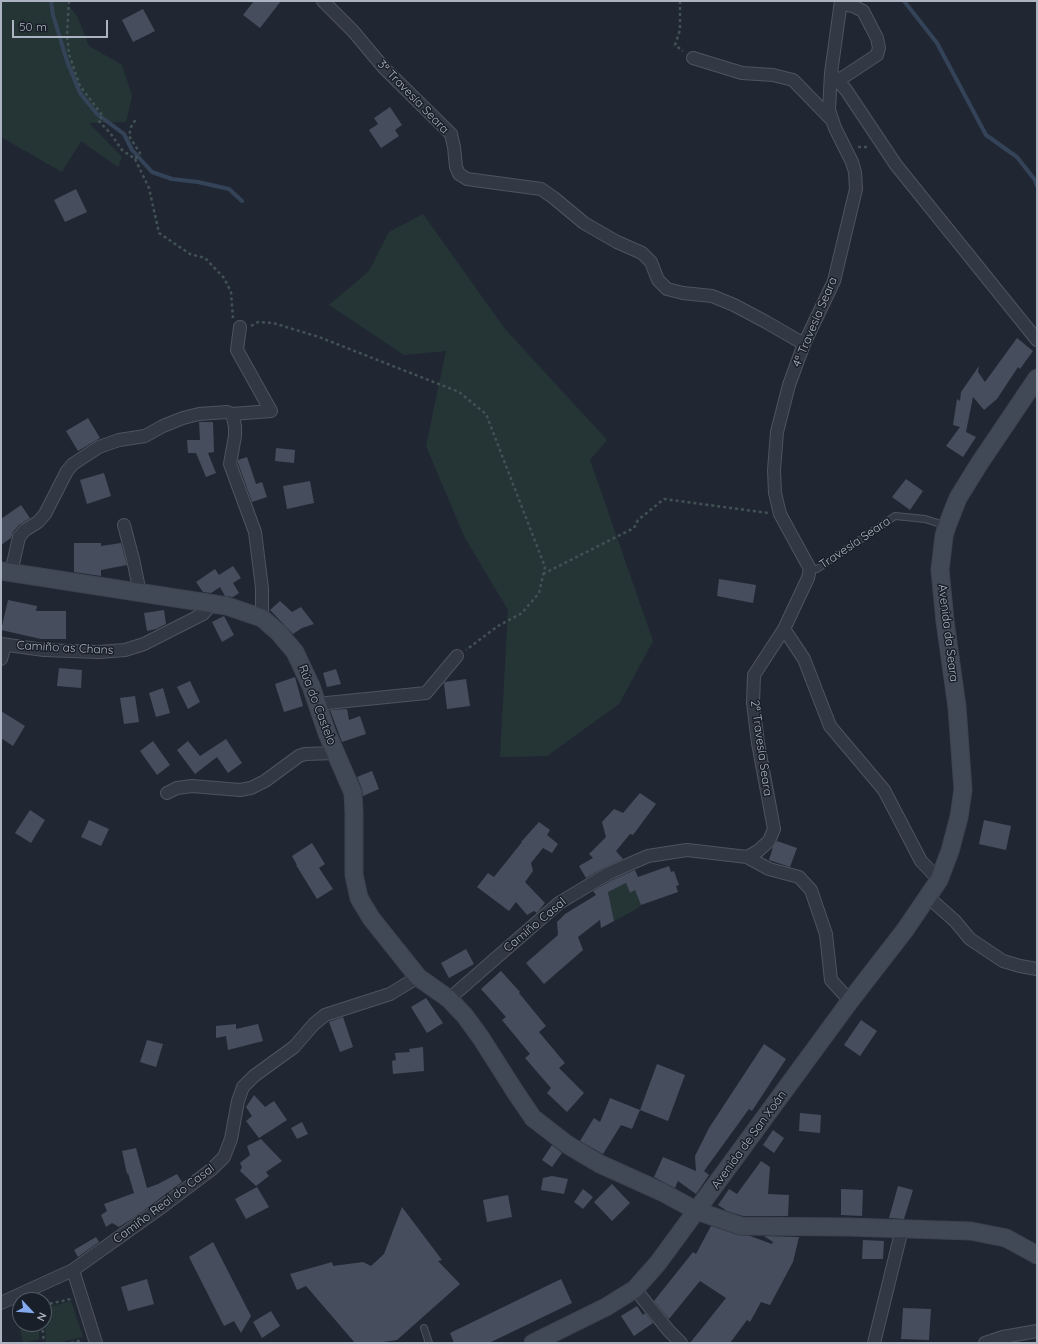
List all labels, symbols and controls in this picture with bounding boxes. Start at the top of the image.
scale bar [14,12,110,38]
text: 50 m [19,19,47,34]
street label: 3ª Travesía Seara [374,57,452,137]
street label: 4ª Travesía Seara [790,275,840,369]
street label: Travesía Seara [817,514,893,572]
street label: Avenida da Seara [935,583,961,683]
street label: Camiño as Chans [16,638,114,658]
street label: Rúa do Castelo [295,663,339,747]
street label: 2ª Travesía Seara [747,699,775,797]
street label: Camiño Casal [501,895,569,955]
street label: Avenida de San Xoán [709,1088,789,1192]
street label: Camiño Real do Casal [111,1161,217,1247]
north arrow [12,1292,52,1332]
text: N [34,1310,50,1324]

